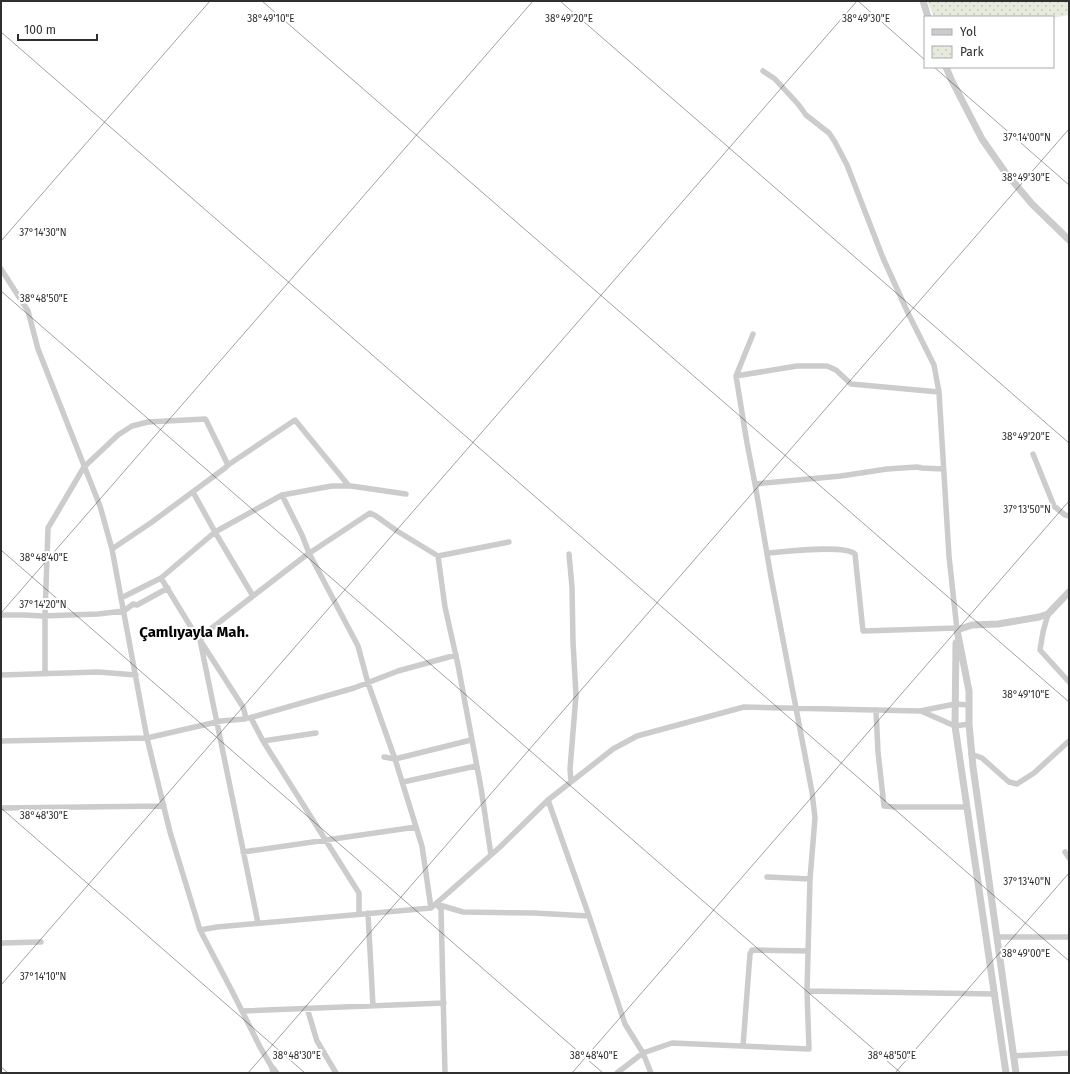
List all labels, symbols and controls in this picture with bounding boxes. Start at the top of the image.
text: 38°49'10"E [247,13,295,25]
text: 38°49'20"E [545,13,593,25]
text: 38°49'30"E [842,13,890,25]
scale bar [18,16,97,42]
legend [924,16,1054,68]
text: 100 m [24,23,56,37]
text: Yol [960,25,977,39]
text: Park [960,45,984,59]
text: 37°14'00"N [1003,132,1051,144]
text: 38°49'30"E [1002,172,1050,184]
text: 37°14'30"N [19,227,67,239]
text: 38°48'50"E [20,293,68,305]
text: 38°49'20"E [1002,431,1050,443]
text: 37°13'50"N [1003,504,1051,516]
text: 38°48'40"E [20,552,68,564]
text: 37°14'20"N [19,599,67,611]
district label: Çamlıyayla Mah. [139,623,249,642]
text: 38°49'10"E [1002,689,1050,701]
text: 38°48'30"E [20,810,68,822]
text: 37°13'40"N [1003,876,1051,888]
text: 38°49'00"E [1002,948,1050,960]
text: 37°14'10"N [20,971,66,983]
text: 38°48'30"E [273,1050,321,1062]
text: 38°48'40"E [570,1050,618,1062]
text: 38°48'50"E [868,1050,916,1062]

